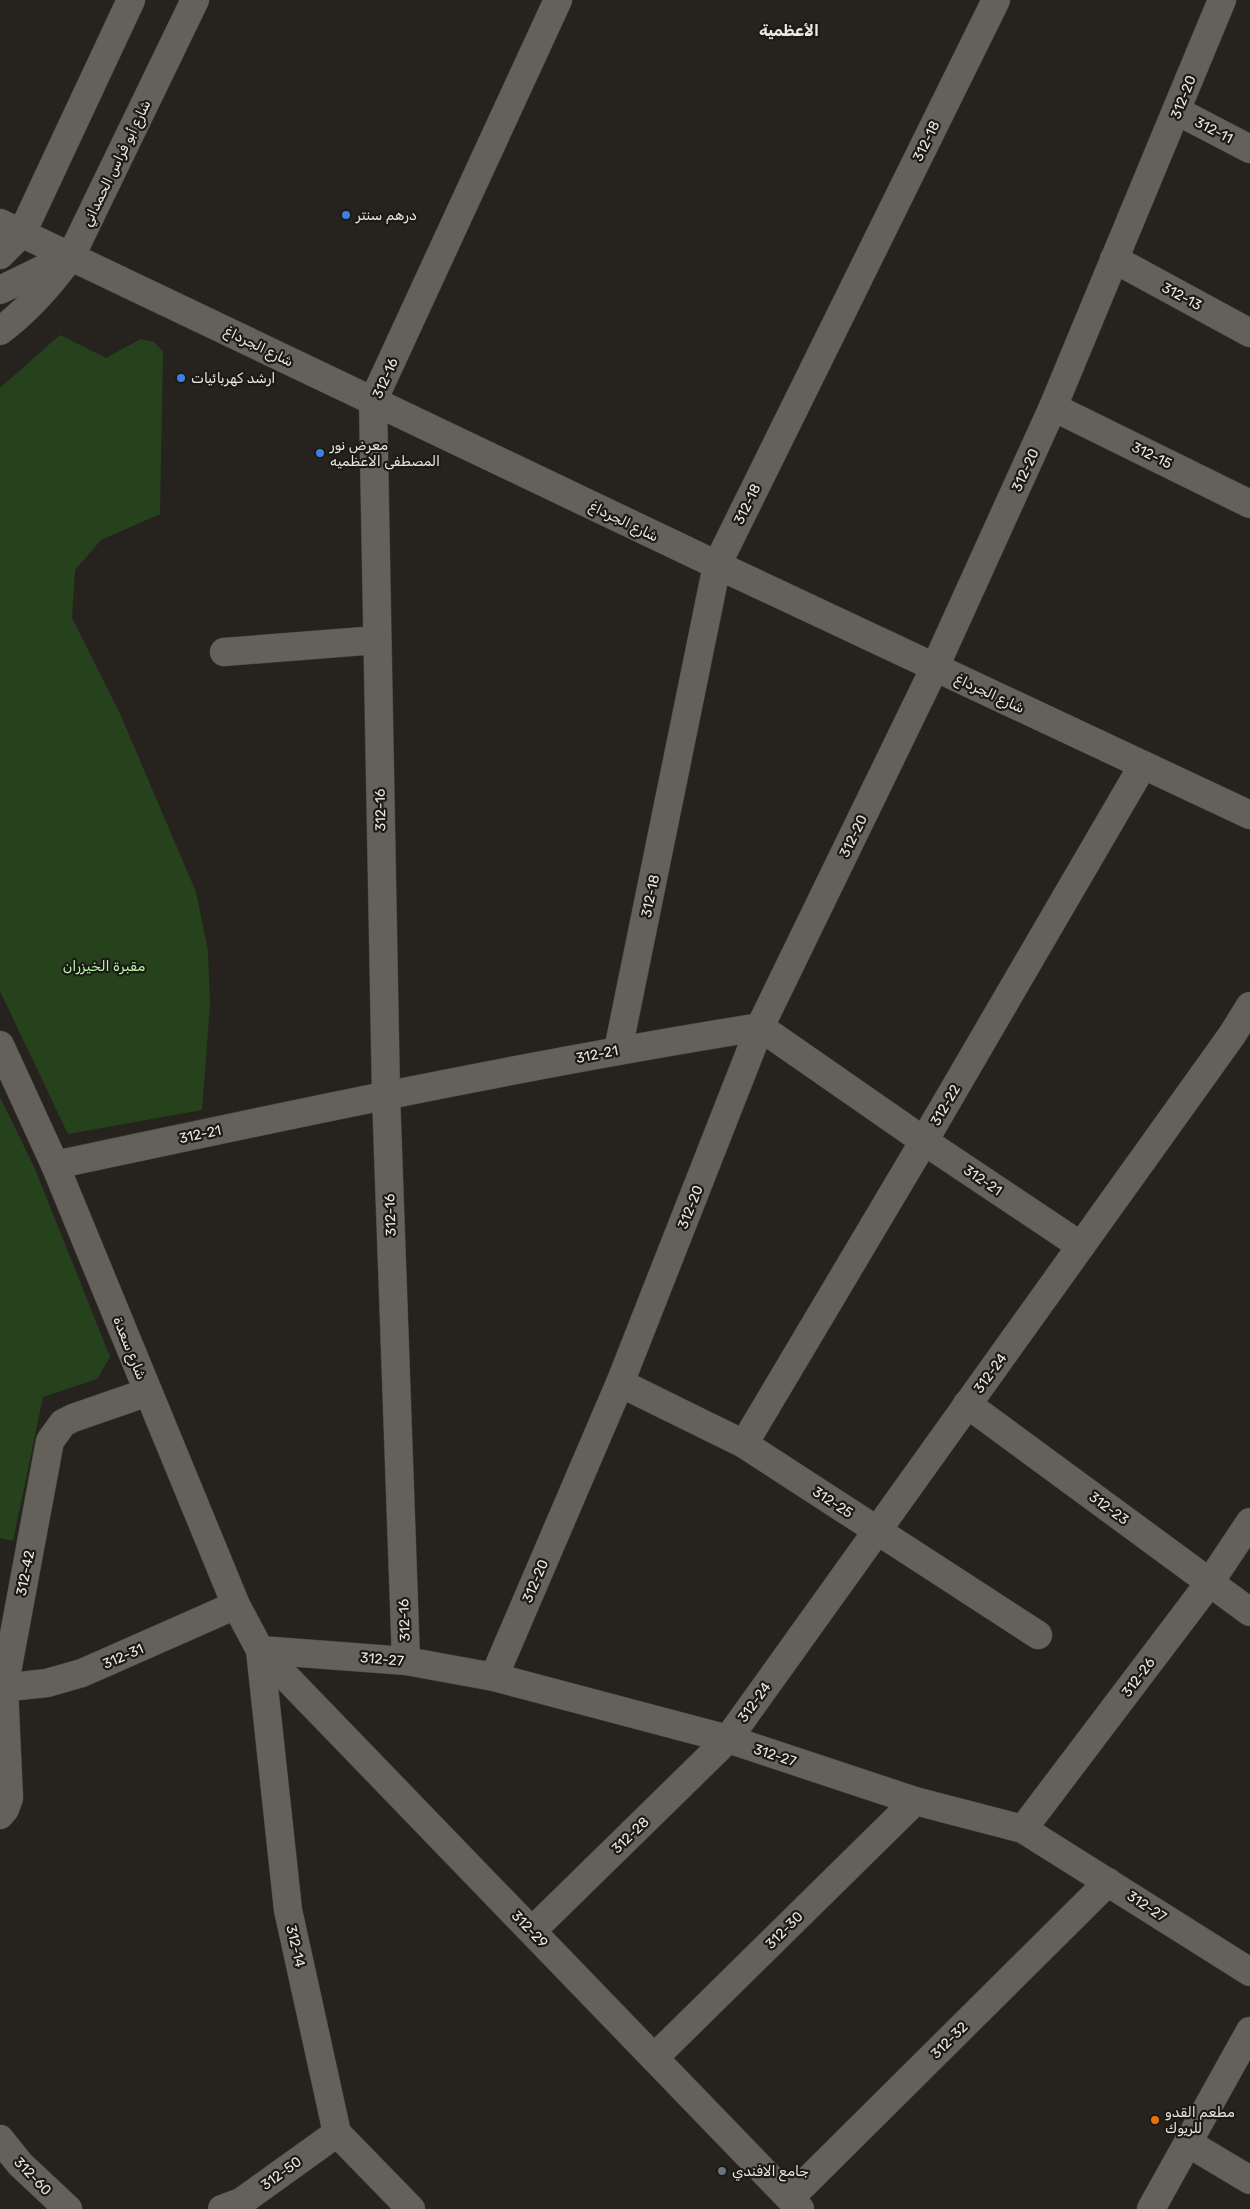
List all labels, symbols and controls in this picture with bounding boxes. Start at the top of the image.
district label: الأعظمية [759,21,819,40]
street label: 312-20 [1167,73,1200,121]
street label: شارع أبو فراس الحمداني [78,97,156,230]
street label: 312-11 [1192,114,1236,147]
street label: 312-18 [909,118,944,164]
place label: درهم سنتر [355,207,417,224]
marker: درهم سنتر [340,209,352,221]
street label: 312-13 [1159,279,1205,314]
street label: شارع الجرداغ [221,322,296,372]
street label: 312-16 [369,355,402,401]
place label: ارشد كهربائيات [191,370,275,387]
marker: ارشد كهربائيات [175,372,187,384]
place label: معرض نور المصطفى الاعظميه [329,437,440,470]
street label: 312-15 [1129,438,1175,472]
street label: 312-20 [1008,446,1043,494]
marker: معرض نور المصطفى الاعظميه [314,447,326,459]
street label: 312-18 [730,481,765,527]
street label: شارع الجرداغ [586,497,661,547]
street label: شارع الجرداغ [951,670,1027,719]
street label: 312-16 [372,788,389,832]
street label: 312-20 [836,812,871,860]
street label: 312-18 [638,873,663,919]
park label: مقبرة الخيزران [63,958,146,975]
street label: 312-21 [575,1042,620,1067]
street label: 312-22 [927,1082,964,1129]
street label: 312-21 [178,1122,223,1147]
street label: 312-21 [960,1161,1005,1199]
street label: 312-20 [674,1183,707,1231]
street label: 312-16 [381,1193,400,1237]
street label: شارع سعدة [107,1314,150,1383]
street label: 312-24 [970,1350,1011,1397]
street label: 312-25 [809,1483,856,1522]
street label: 312-23 [1086,1488,1132,1528]
street label: 312-42 [13,1549,38,1597]
street label: 312-20 [519,1557,552,1605]
street label: 312-16 [395,1598,414,1642]
street label: 312-31 [100,1640,146,1673]
street label: 312-27 [359,1649,404,1670]
street label: 312-26 [1118,1654,1159,1700]
street label: 312-24 [734,1679,775,1726]
street label: 312-27 [751,1741,798,1770]
street label: 312-28 [608,1813,653,1857]
street label: 312-27 [1124,1887,1170,1925]
street label: 312-29 [508,1907,551,1951]
street label: 312-30 [762,1908,807,1953]
street label: 312-14 [282,1923,309,1969]
street label: 312-32 [927,2018,971,2062]
place label: مطعم القدو للريوك [1165,2104,1235,2137]
marker: مطعم القدو للريوك [1149,2114,1161,2126]
street label: 312-50 [258,2153,305,2194]
street label: 312-60 [10,2154,55,2199]
place label: جامع الافندي [732,2163,809,2182]
marker: جامع الافندي [716,2165,728,2177]

